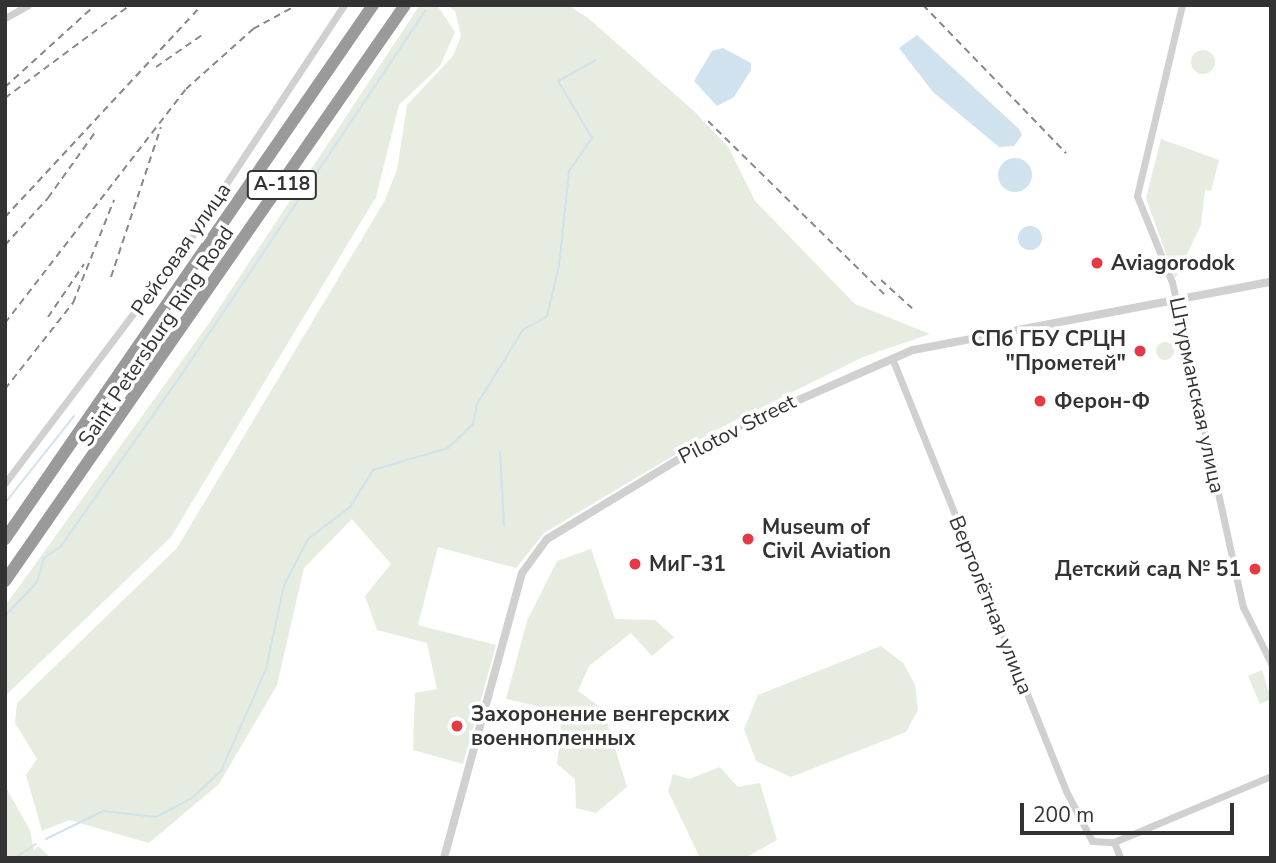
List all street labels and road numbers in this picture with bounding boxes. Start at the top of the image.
road number: А-118 [245,169,319,200]
street label: Рейсовая улица [126,178,236,320]
street label: Saint Petersburg Ring Road [73,221,239,451]
street label: Штурманская улица [1164,295,1230,495]
street label: Pilotov Street [674,389,800,469]
street label: Вертолётная улица [944,512,1038,698]

